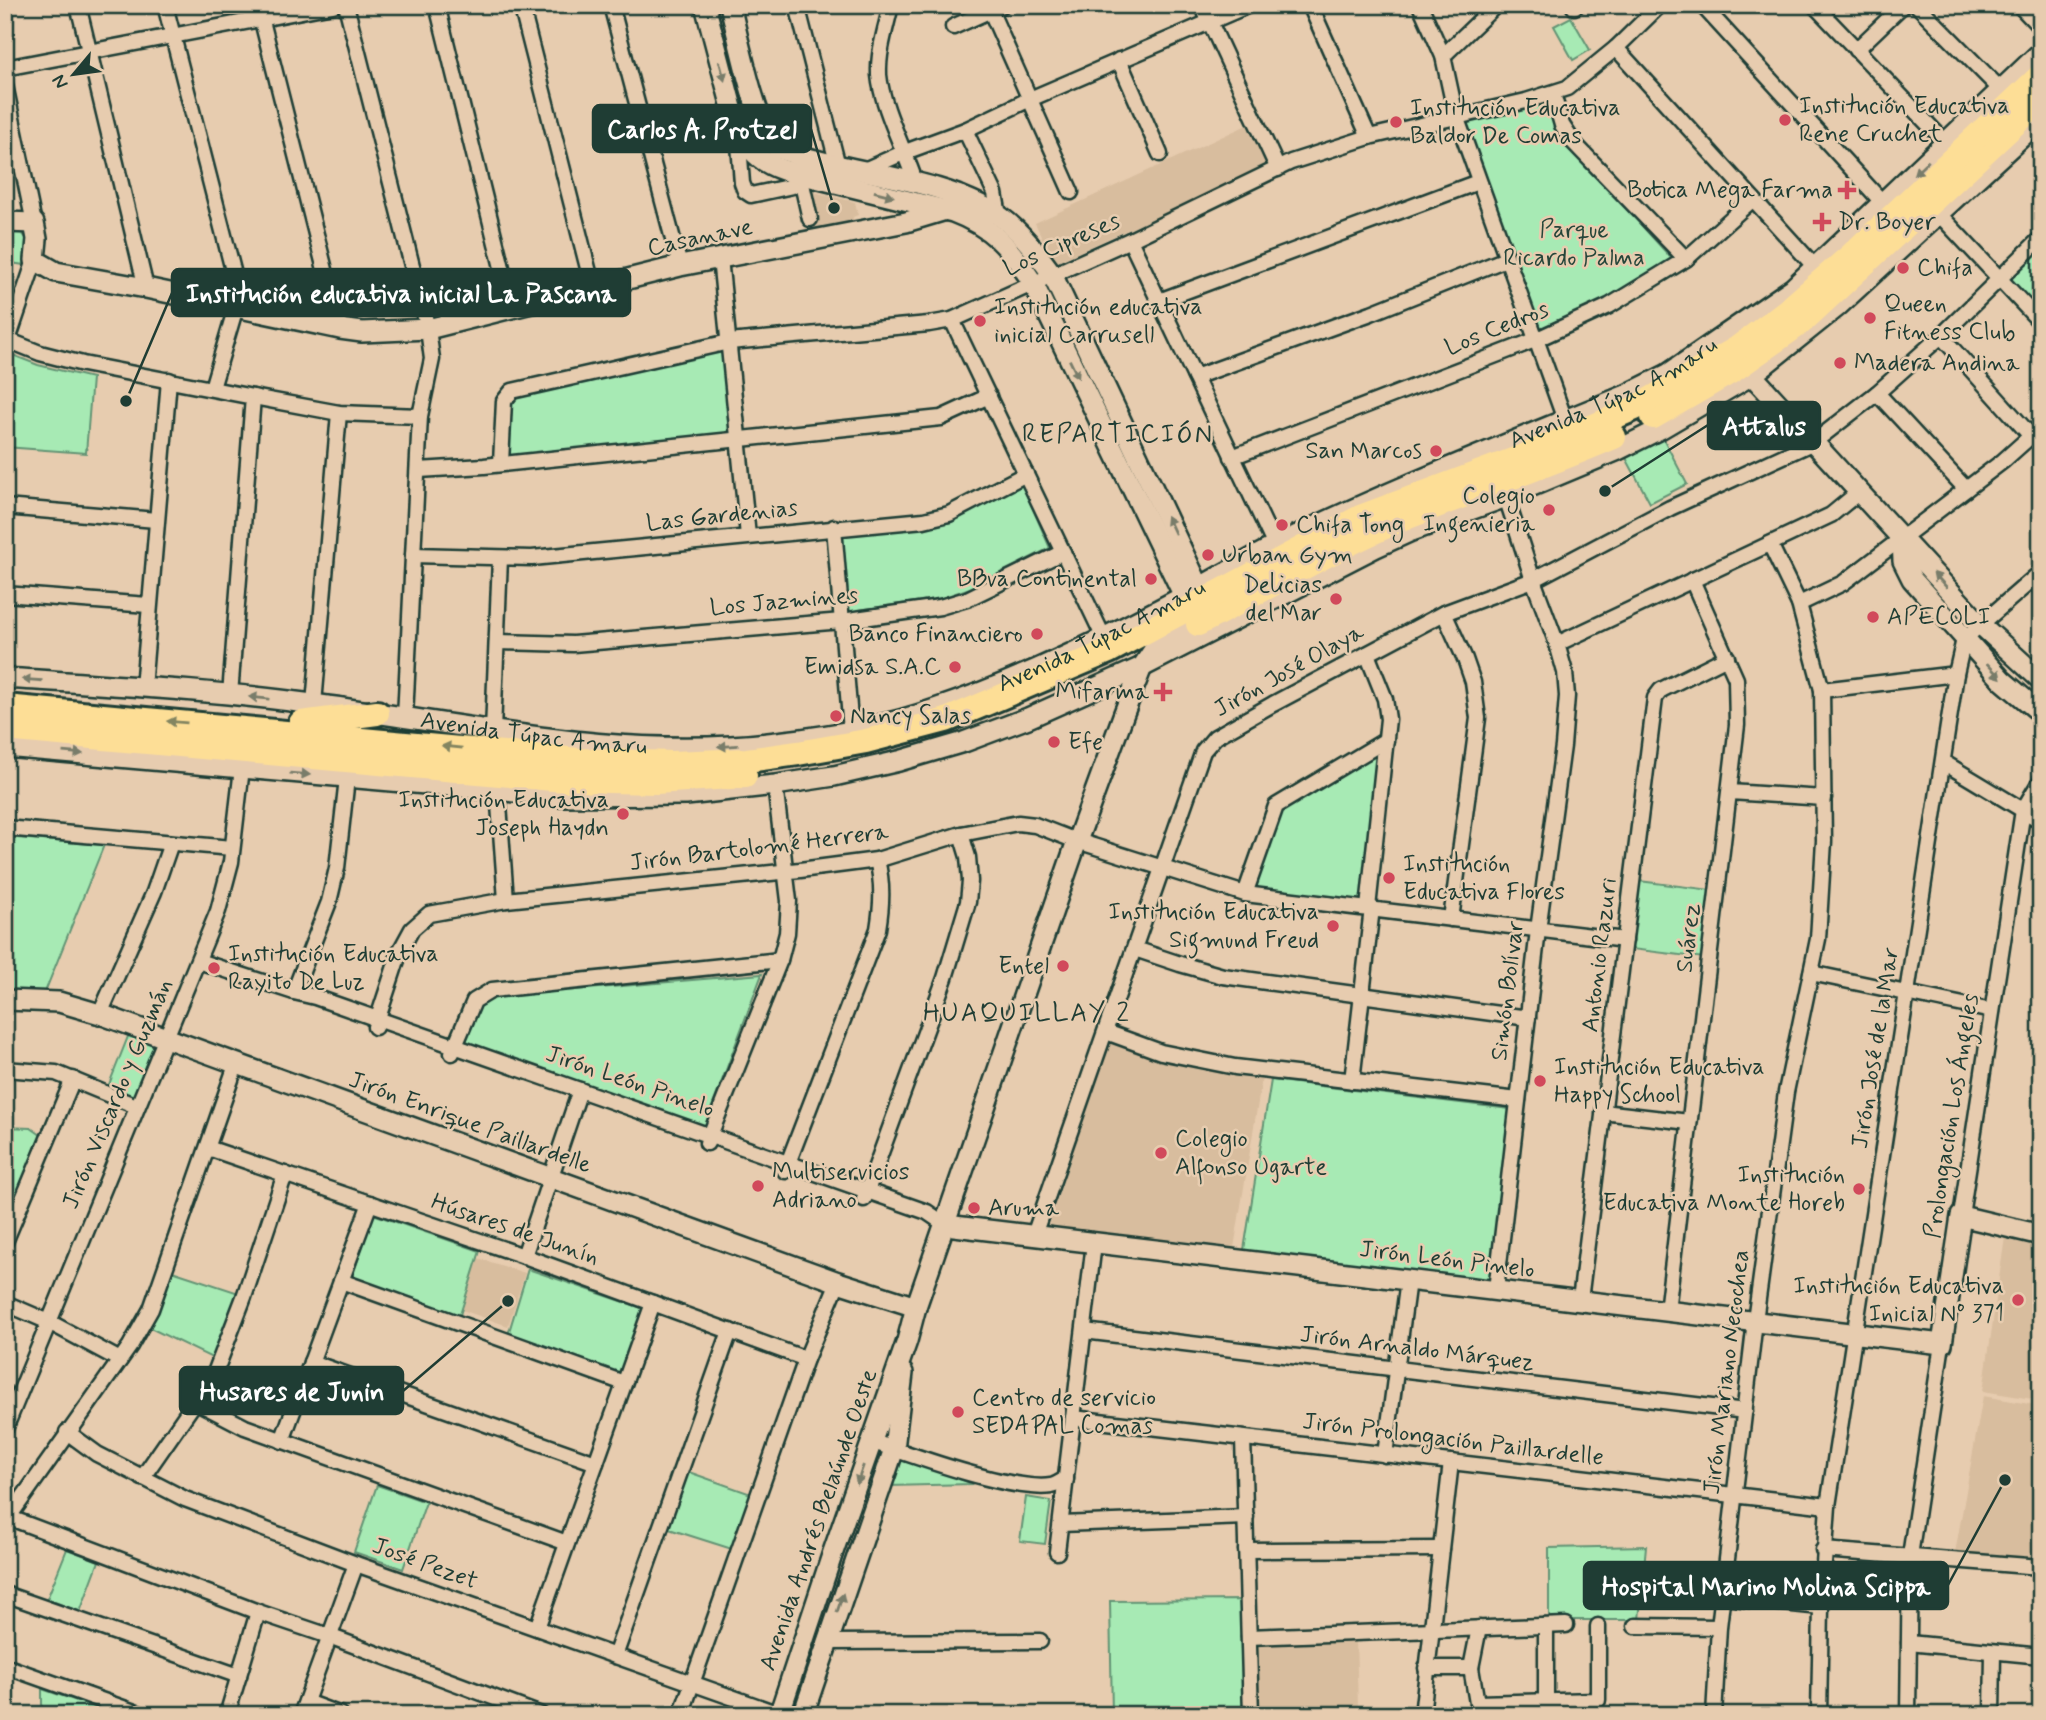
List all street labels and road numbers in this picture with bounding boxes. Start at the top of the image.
street label: Los Cipreses [999,205,1126,284]
street label: Casanave [645,212,756,264]
street label: Los Cedros [1441,294,1554,364]
street label: Avenida Túpac Amaru [1505,329,1723,457]
street label: Las Gardenias [645,493,800,539]
street label: Avenida Túpac Amaru [993,572,1211,700]
street label: Los Jazmines [709,580,860,624]
street label: Jirón José Olaya [1209,617,1370,725]
street label: Avenida Túpac Amaru [418,705,648,762]
street label: Jirón Bartolomé Herrera [628,817,891,879]
street label: Antonio Razuri [1575,876,1625,1034]
street label: Suárez [1669,901,1709,974]
street label: Simón Bolívar [1484,919,1532,1063]
street label: Jirón José de la Mar [1845,945,1907,1151]
street label: Jirón Viscardo y Guzmán [55,974,181,1214]
street label: Prolongación Los Ángeles [1916,991,1990,1241]
street label: Jirón León Pinelo [542,1039,718,1125]
street label: Jirón Enrique Paillardelle [344,1065,596,1181]
street label: Húsares de Junín [427,1187,603,1273]
street label: Jirón León Pinelo [1358,1234,1536,1286]
street label: Jirón Mariano Necochea [1697,1248,1757,1496]
street label: Jirón Arnaldo Márquez [1298,1319,1536,1379]
street label: Avenida Andrés Belaúnde Oeste [753,1365,885,1675]
street label: Jirón Prolongación Paillardelle [1300,1406,1605,1476]
street label: José Pezet [368,1531,482,1597]

